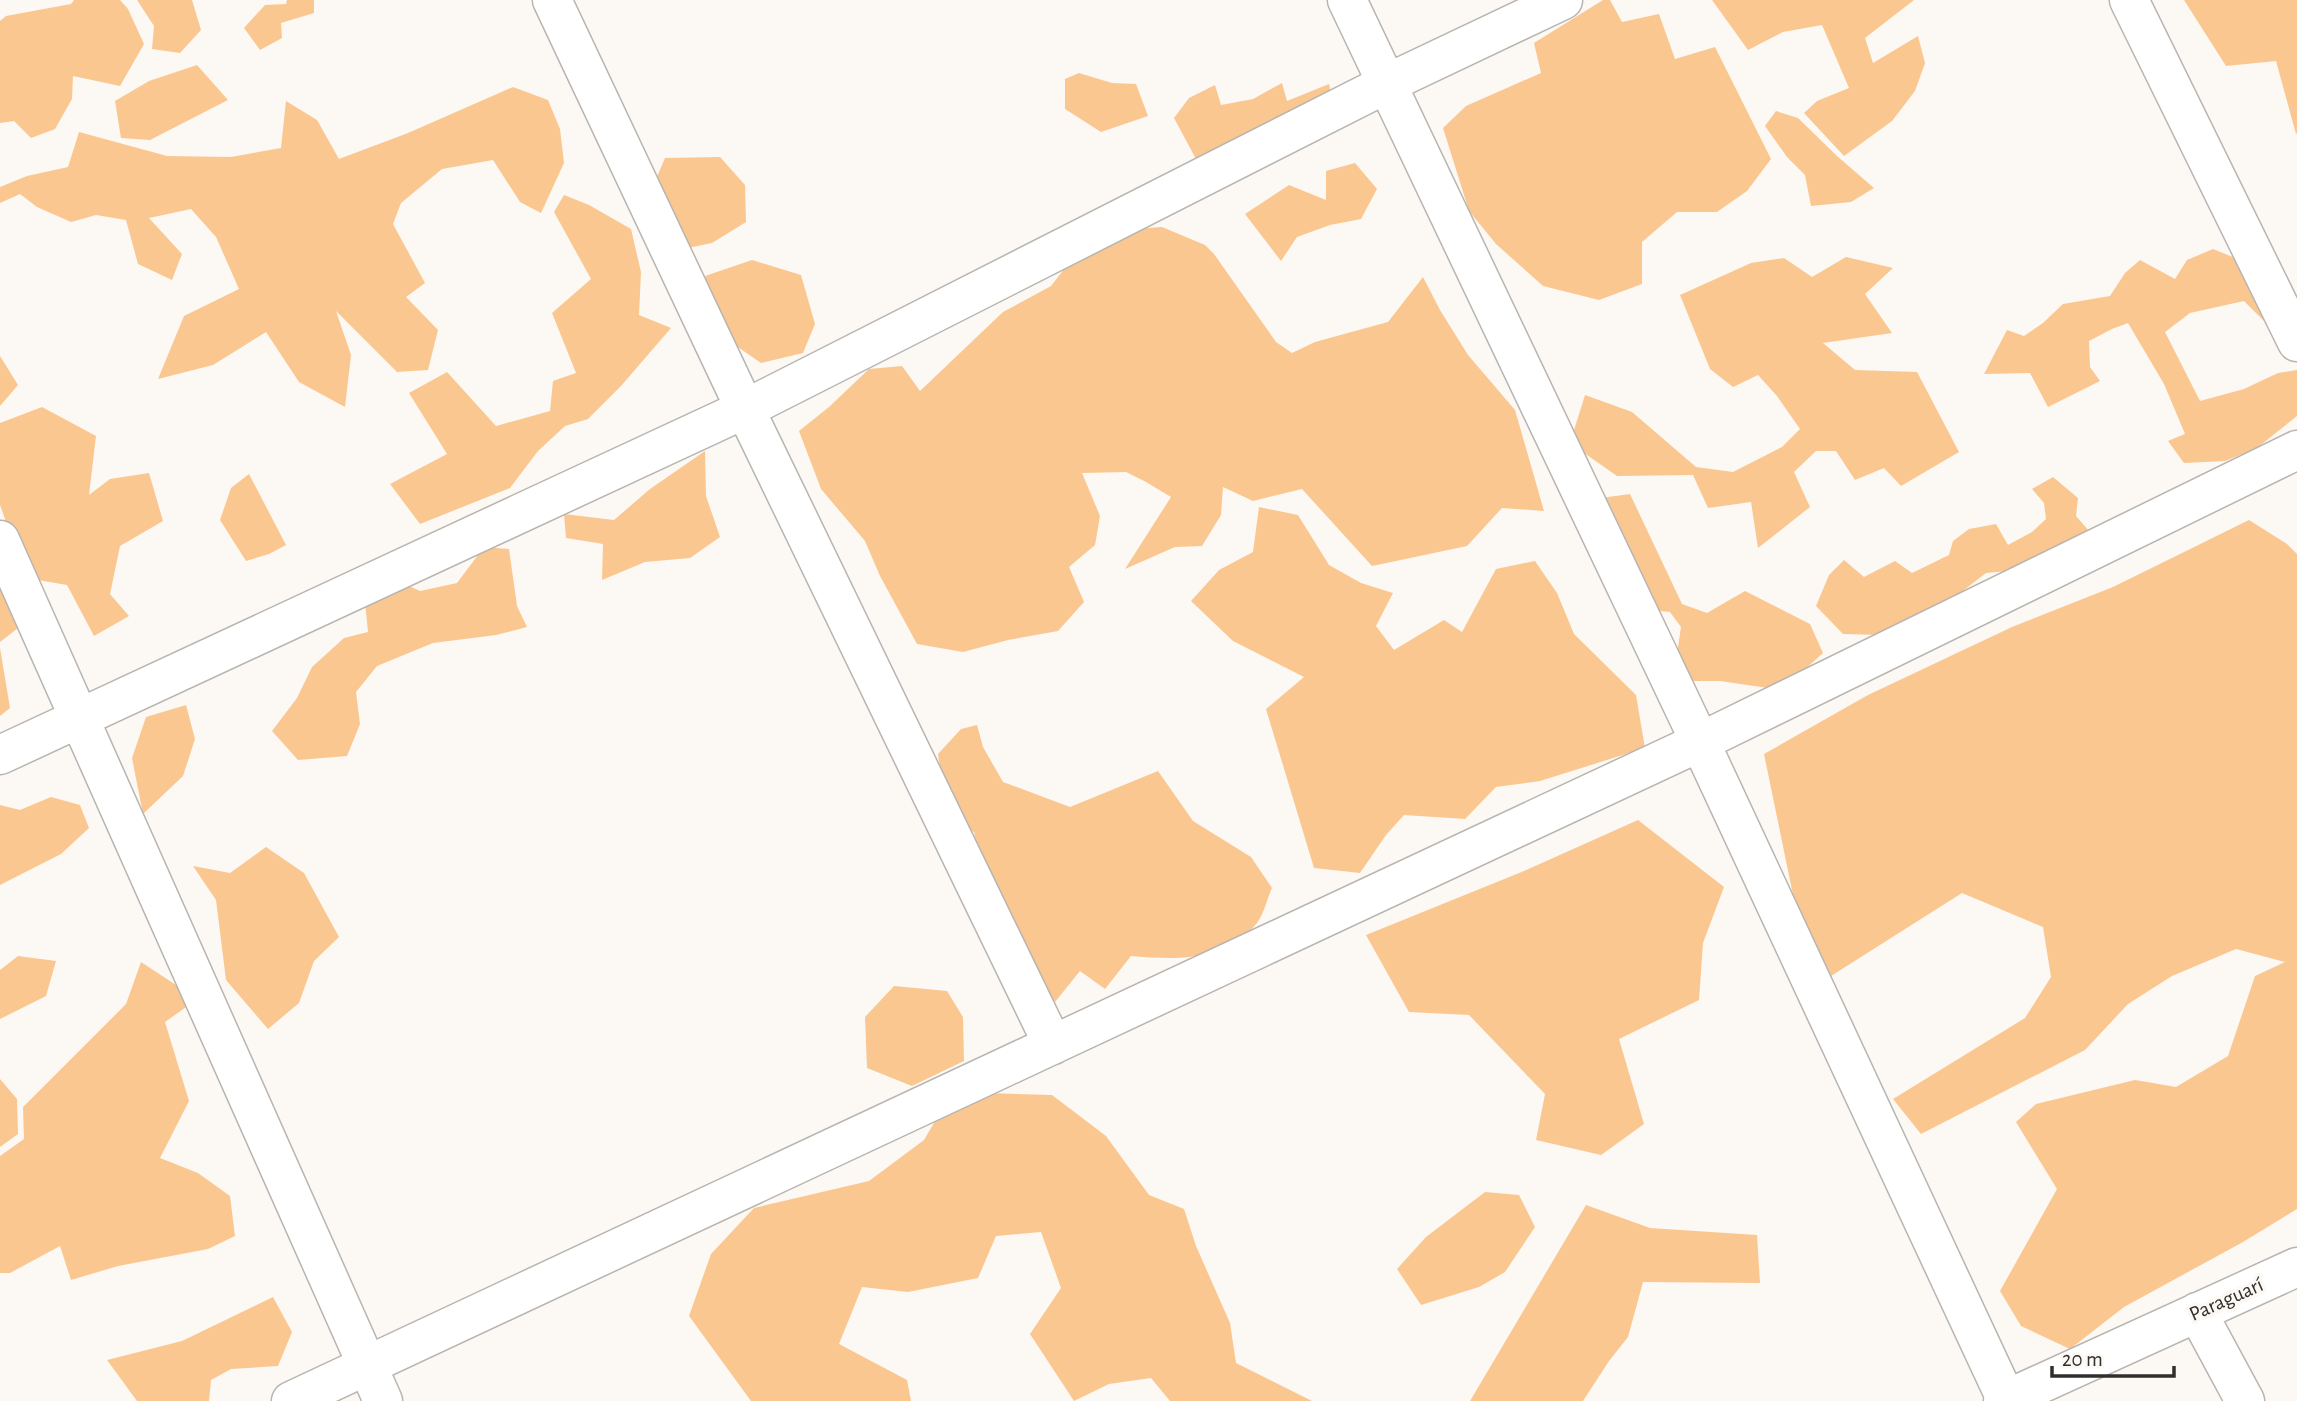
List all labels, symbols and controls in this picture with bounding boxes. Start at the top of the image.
street label: Paraguarí [2186,1274,2267,1325]
scale bar [2052,1334,2174,1378]
text: 20 m [2062,1349,2103,1370]

